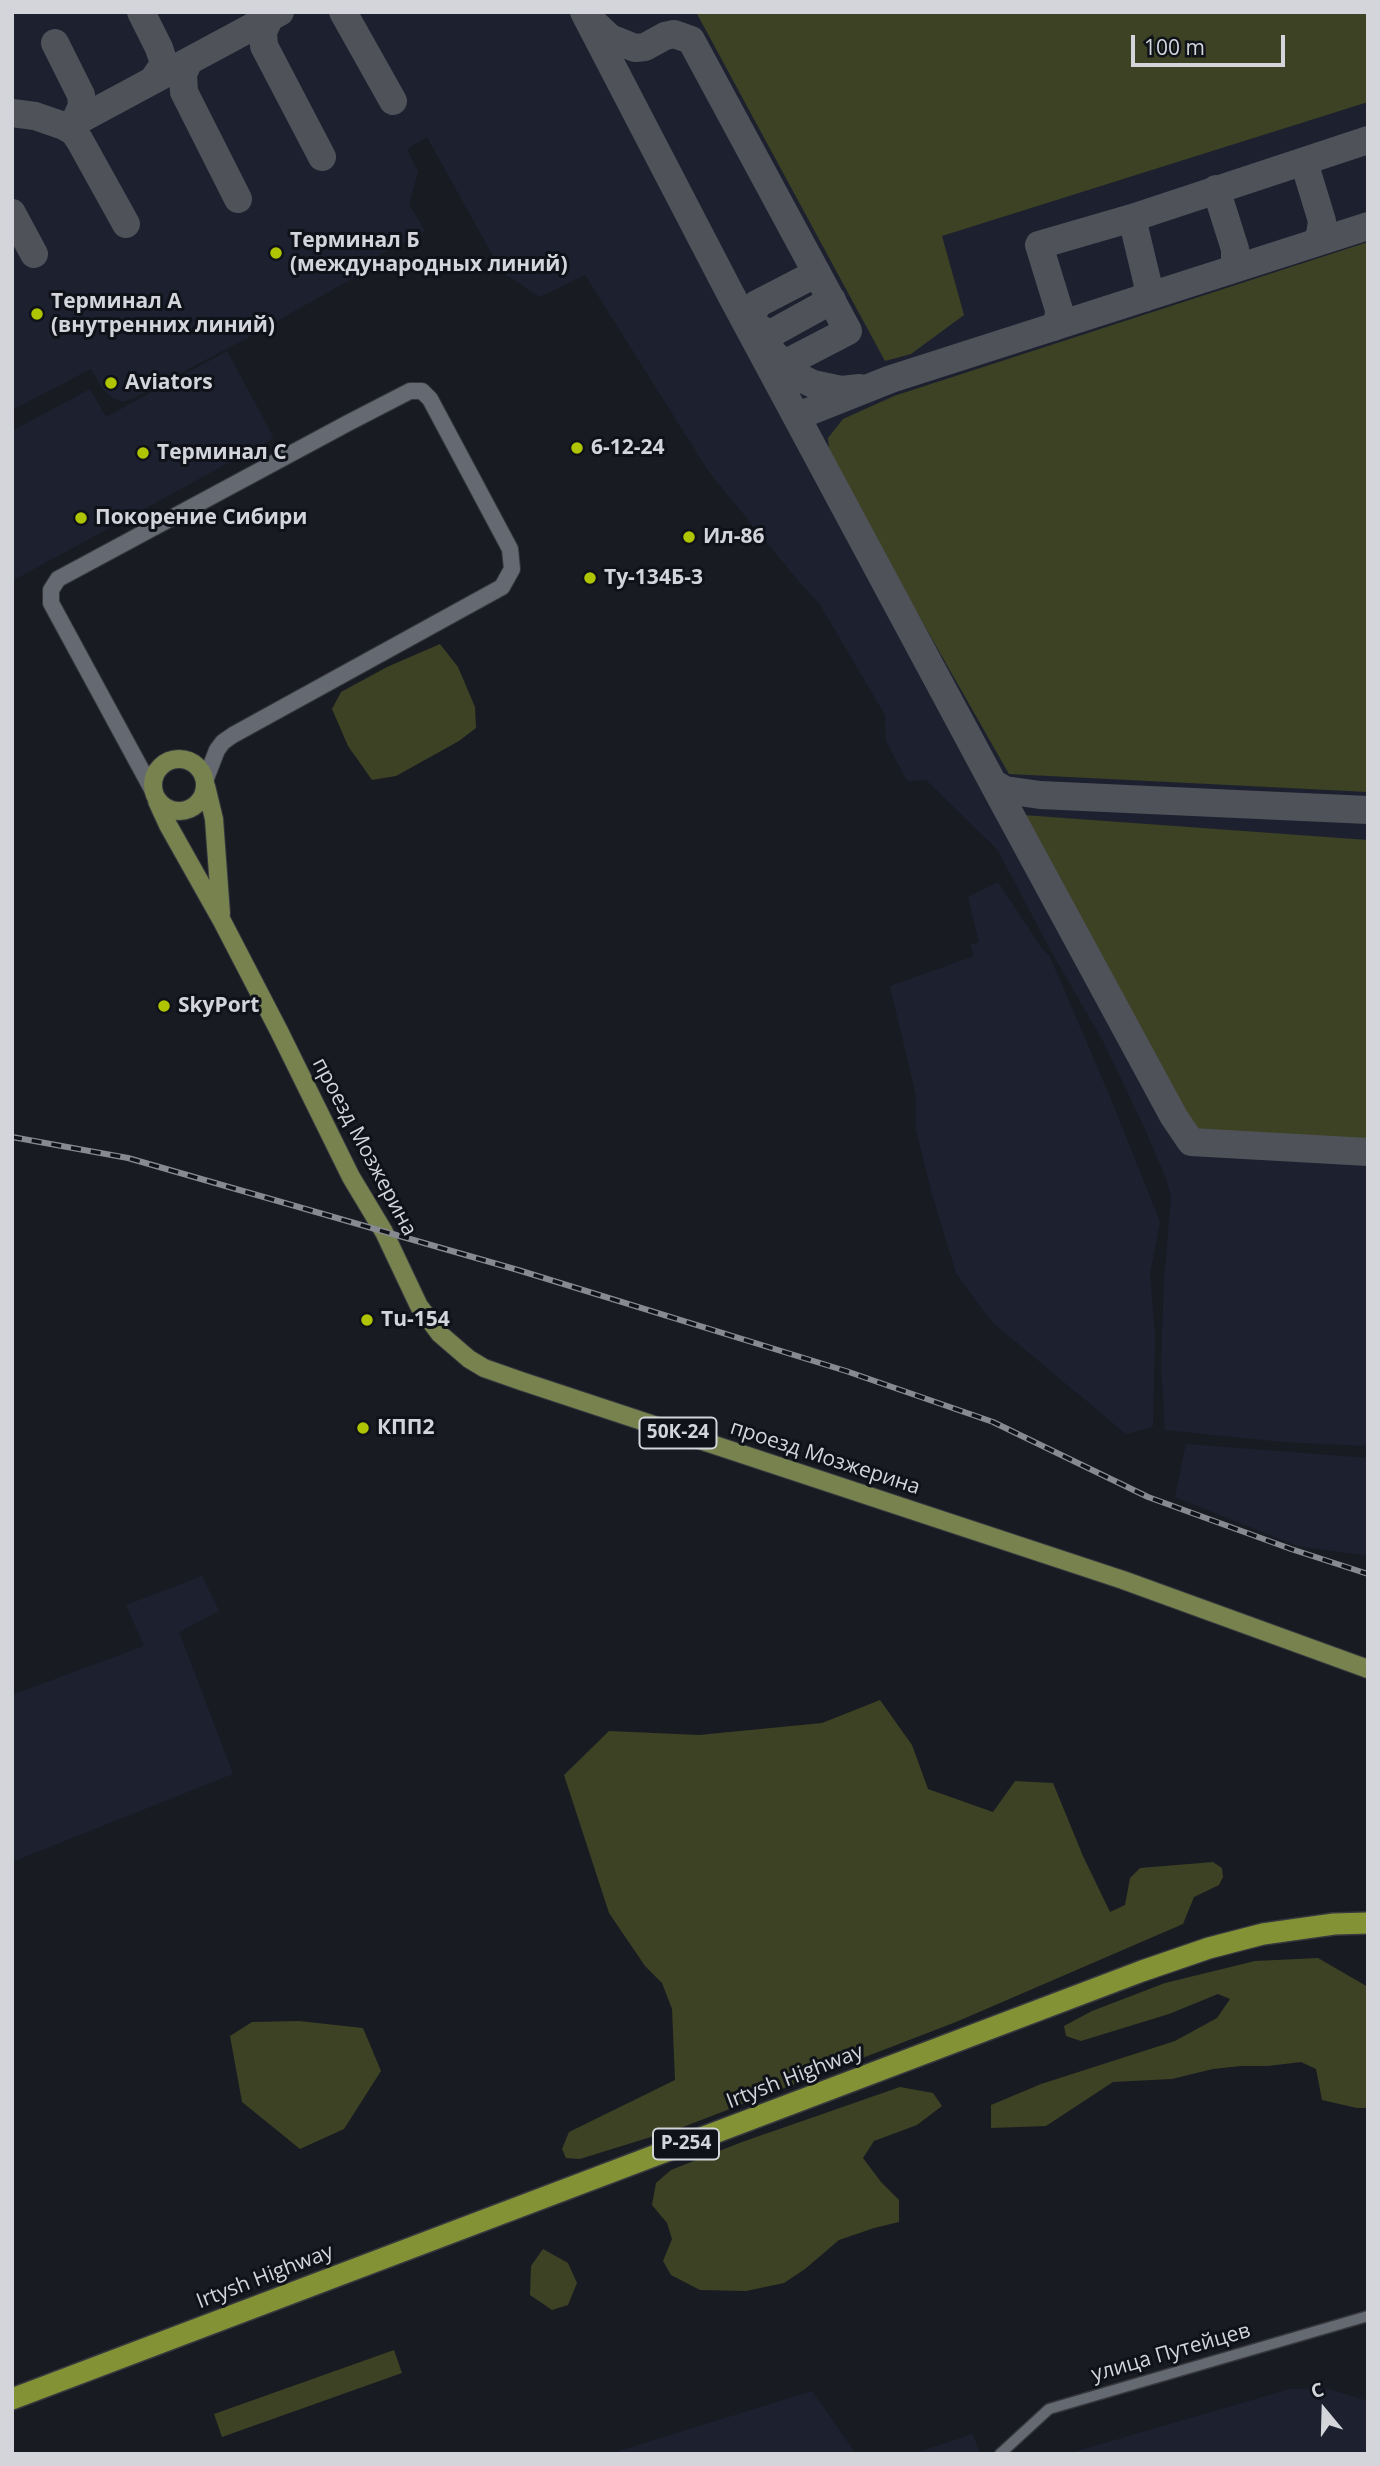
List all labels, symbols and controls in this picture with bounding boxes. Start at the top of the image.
scale bar [1135,21,1289,65]
text: 100 m [1144,33,1205,61]
place label: Терминал Б (международных линий) [290,228,568,278]
marker: Терминал Б (международных линий) [268,245,284,261]
place label: Терминал А (внутренних линий) [51,289,275,339]
marker: Терминал А (внутренних линий) [29,306,45,322]
place label: Aviators [125,370,213,396]
marker: Aviators [103,375,119,391]
place label: 6-12-24 [591,435,665,461]
place label: Терминал С [157,440,287,466]
marker: 6-12-24 [569,440,585,456]
marker: Терминал С [135,445,151,461]
place label: Покорение Сибири [95,505,307,531]
marker: Покорение Сибири [73,510,89,526]
place label: Ил-86 [703,524,765,550]
marker: Ил-86 [681,529,697,545]
place label: Ту-134Б-3 [604,565,703,591]
marker: Ту-134Б-3 [582,570,598,586]
place label: SkyPort [178,993,259,1019]
marker: SkyPort [156,998,172,1014]
street label: проезд Мозжерина [306,1054,422,1240]
place label: Tu-154 [381,1307,450,1333]
marker: Tu-154 [359,1312,375,1328]
place label: КПП2 [377,1415,434,1441]
street label: проезд Мозжерина [727,1415,923,1501]
road number: 50К-24 [640,1418,716,1448]
marker: КПП2 [355,1420,371,1436]
street label: Irtysh Highway [723,2039,867,2115]
road number: Р-254 [653,2128,719,2160]
street label: Irtysh Highway [193,2239,337,2315]
street label: улица Путейцев [1089,2318,1253,2388]
north arrow [1289,2375,1359,2445]
text: С [1307,2376,1327,2404]

